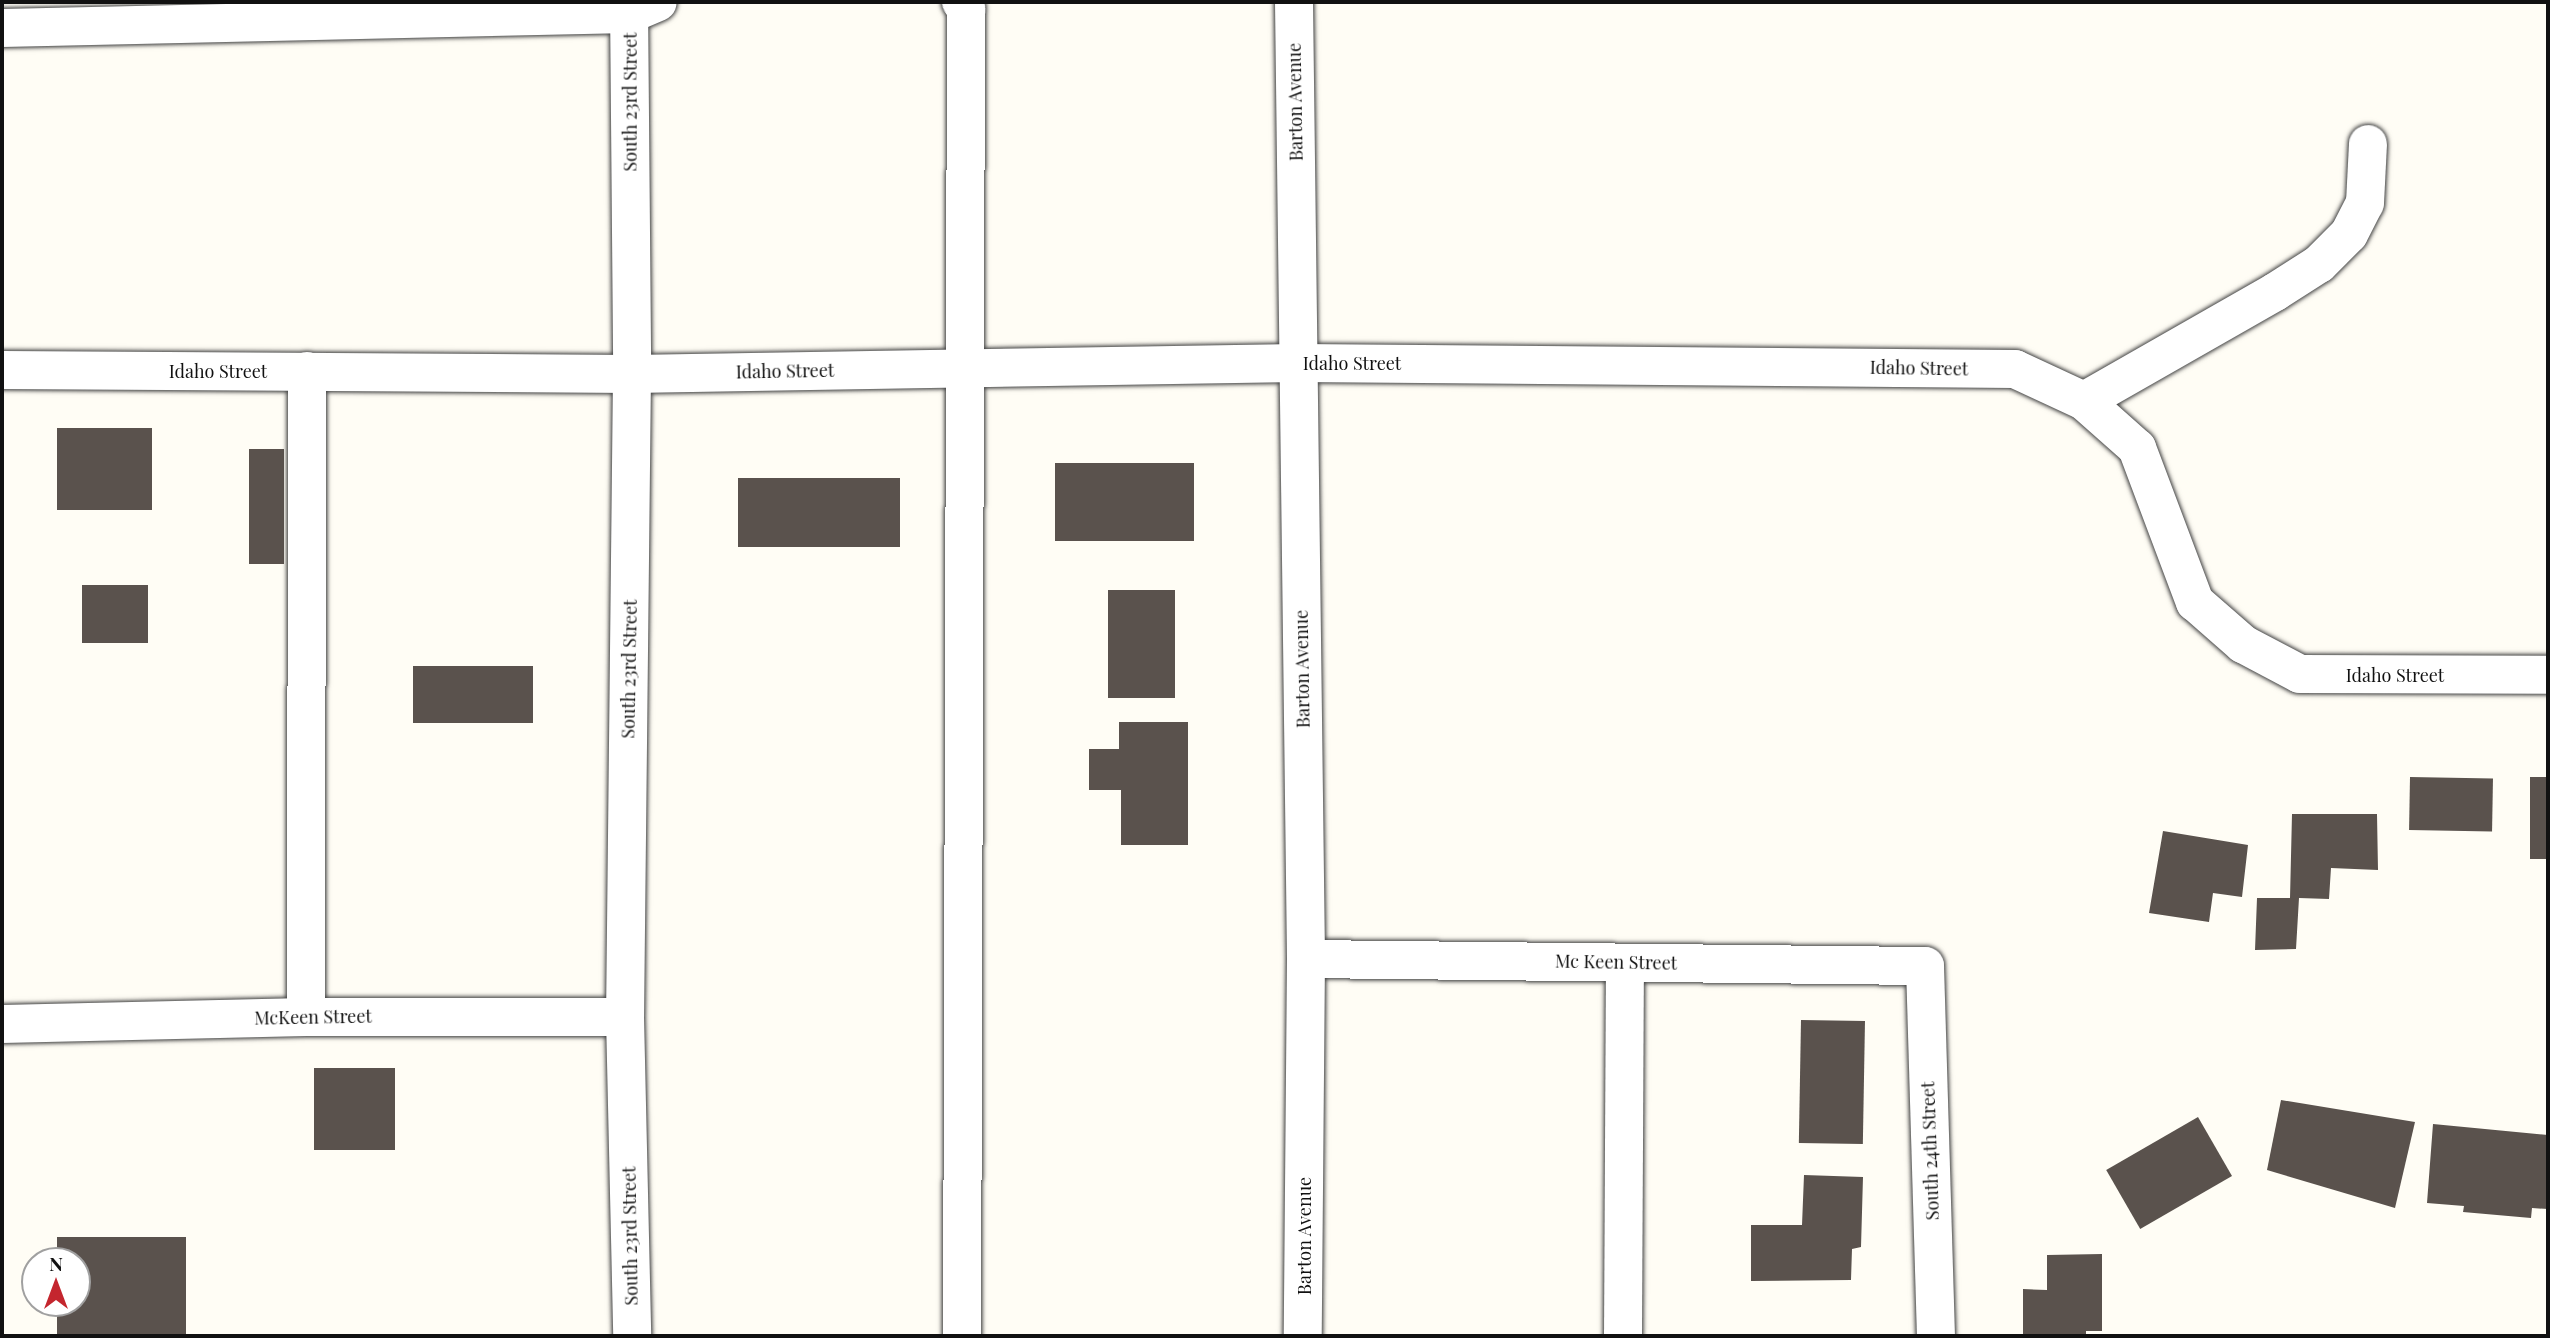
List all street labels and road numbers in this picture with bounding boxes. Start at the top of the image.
street label: South 23rd Street [619,32,641,172]
street label: Barton Avenue [1283,42,1307,162]
street label: Idaho Street [1303,352,1401,374]
street label: Idaho Street [1870,356,1968,380]
street label: Idaho Street [736,359,834,383]
street label: Idaho Street [169,360,267,382]
street label: South 23rd Street [617,599,641,739]
street label: Barton Avenue [1290,609,1314,729]
street label: Idaho Street [2346,664,2444,686]
street label: Mc Keen Street [1555,950,1677,974]
street label: McKeen Street [254,1005,372,1029]
street label: South 24th Street [1917,1081,1943,1221]
street label: South 23rd Street [618,1166,642,1306]
street label: Barton Avenue [1293,1176,1315,1296]

